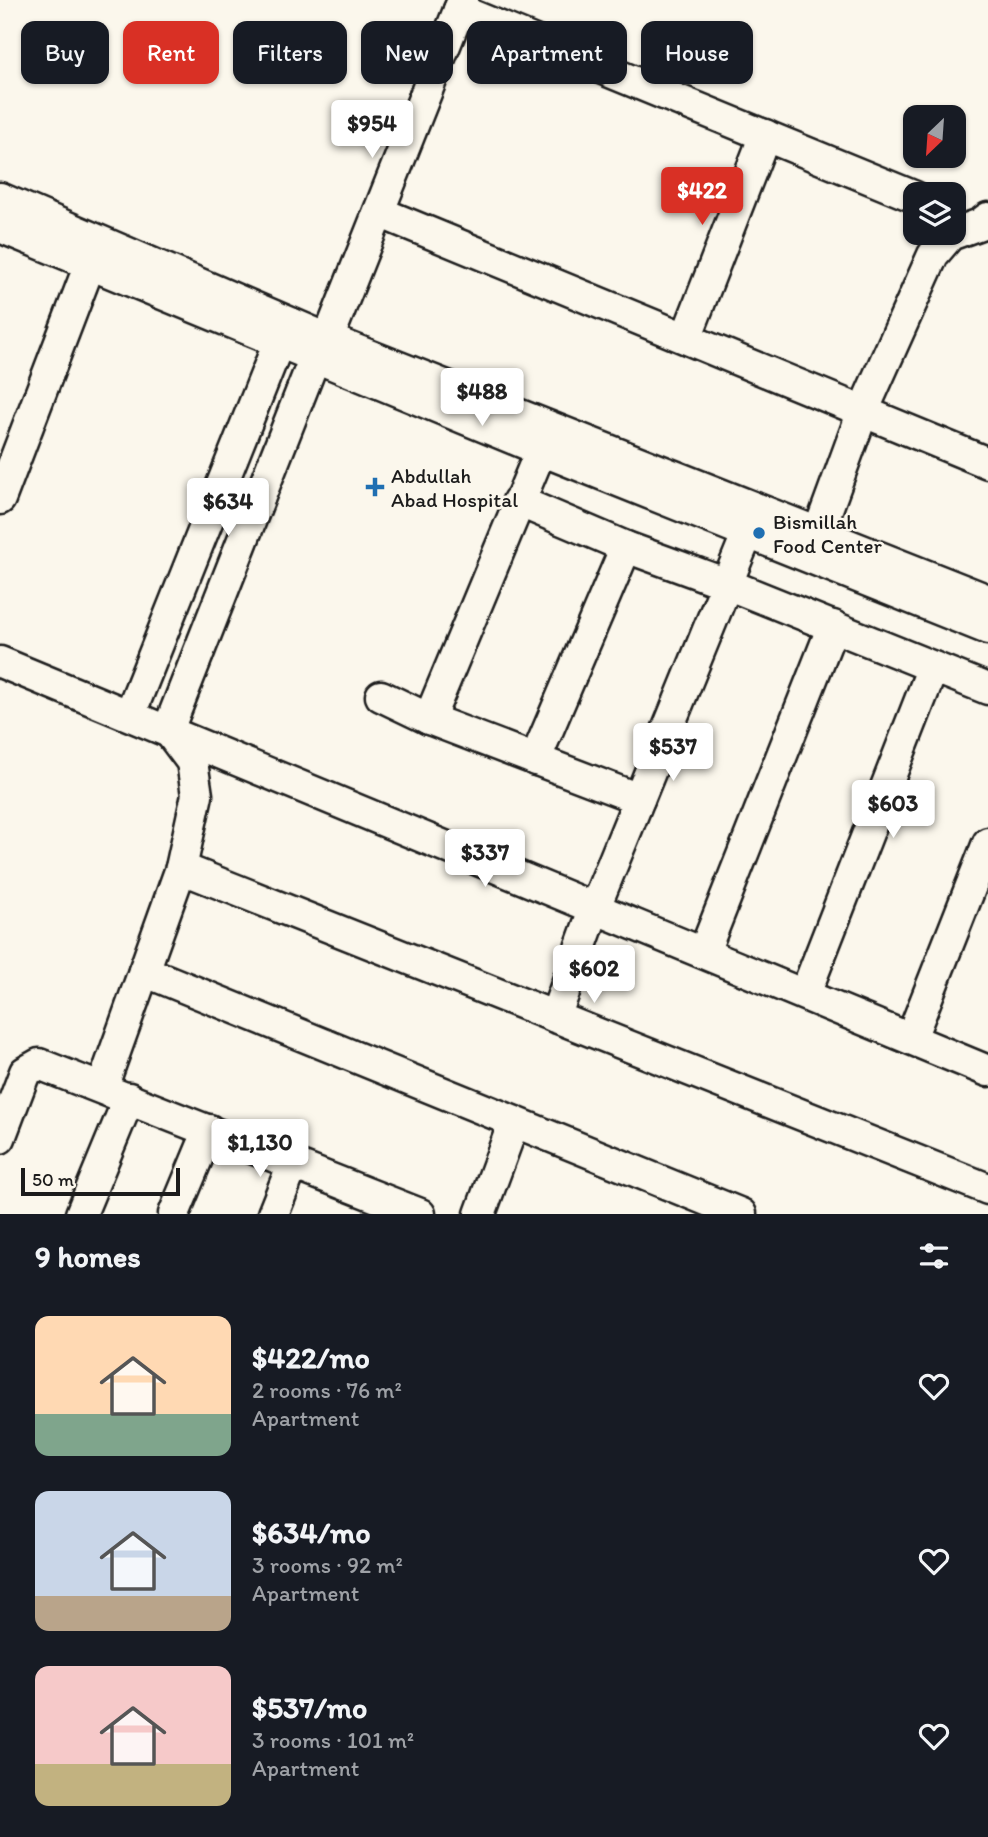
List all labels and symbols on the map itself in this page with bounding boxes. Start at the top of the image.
pin: $954 [331,100,413,160]
north arrow [903,105,966,168]
pin: $422 [661,168,743,227]
pin: $488 [441,368,523,428]
place label: Abdullah Abad Hospital [391,463,518,512]
marker: Abdullah Abad Hospital [365,477,385,497]
pin: $634 [187,478,269,538]
place label: Bismillah Food Center [773,509,883,558]
marker: Bismillah Food Center [751,525,767,541]
pin: $537 [632,724,714,783]
pin: $603 [852,780,934,840]
pin: $337 [444,830,526,889]
pin: $602 [553,946,635,1005]
pin: $1,130 [203,1120,317,1179]
scale bar [21,1165,180,1197]

